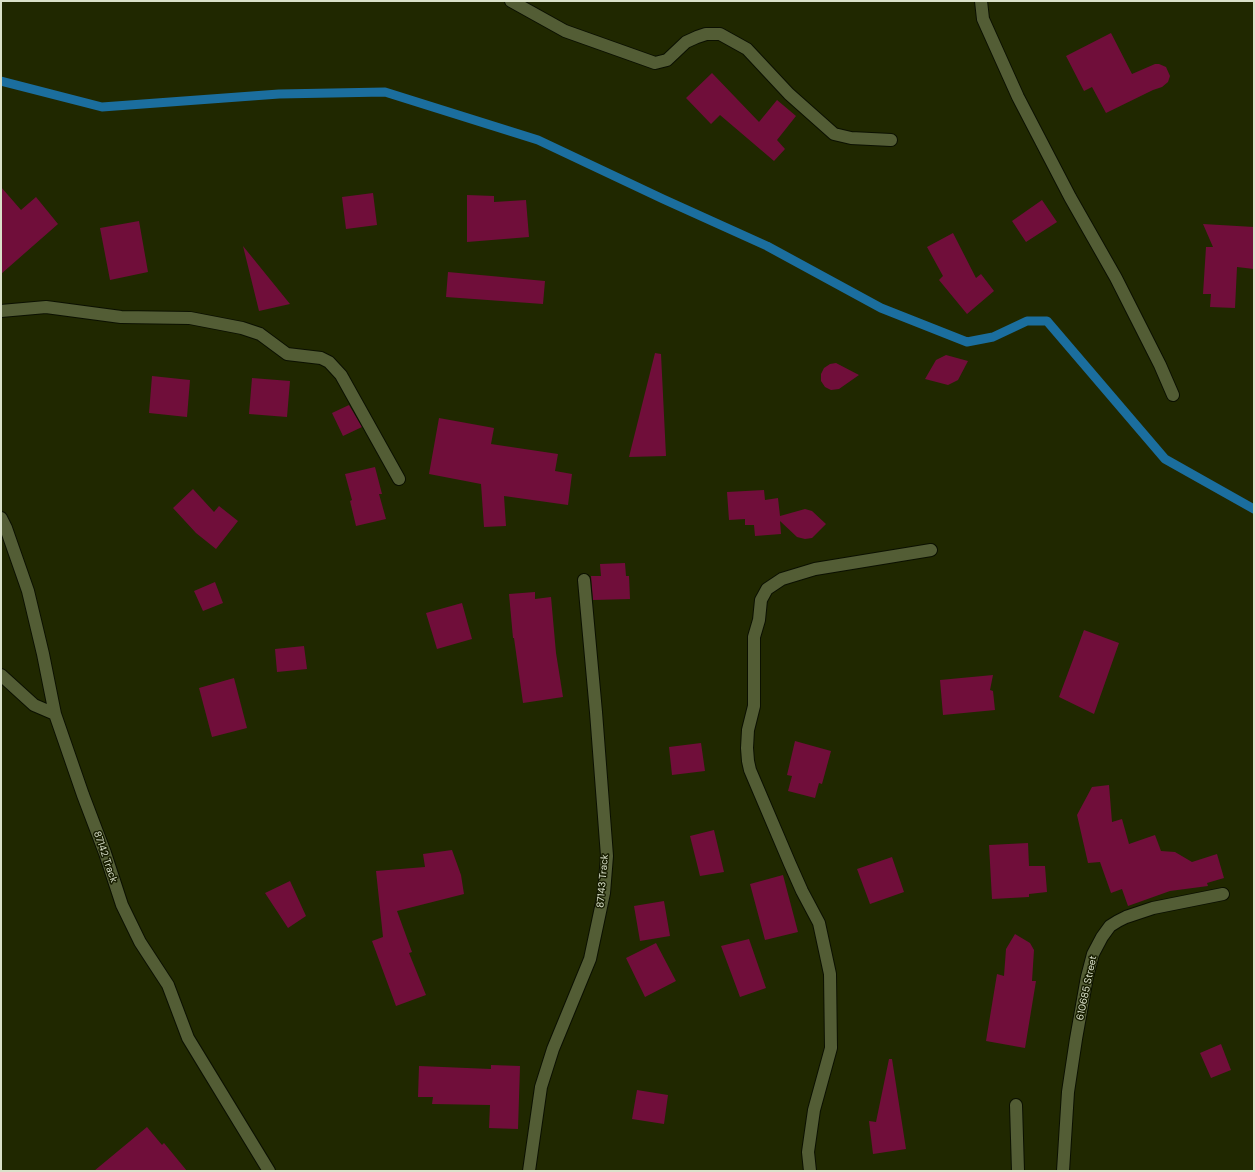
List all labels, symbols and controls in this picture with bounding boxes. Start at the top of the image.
street label: 87142 Track [91,830,119,884]
street label: 87143 Track [595,854,611,908]
street label: 610685 Street [1074,955,1100,1021]

